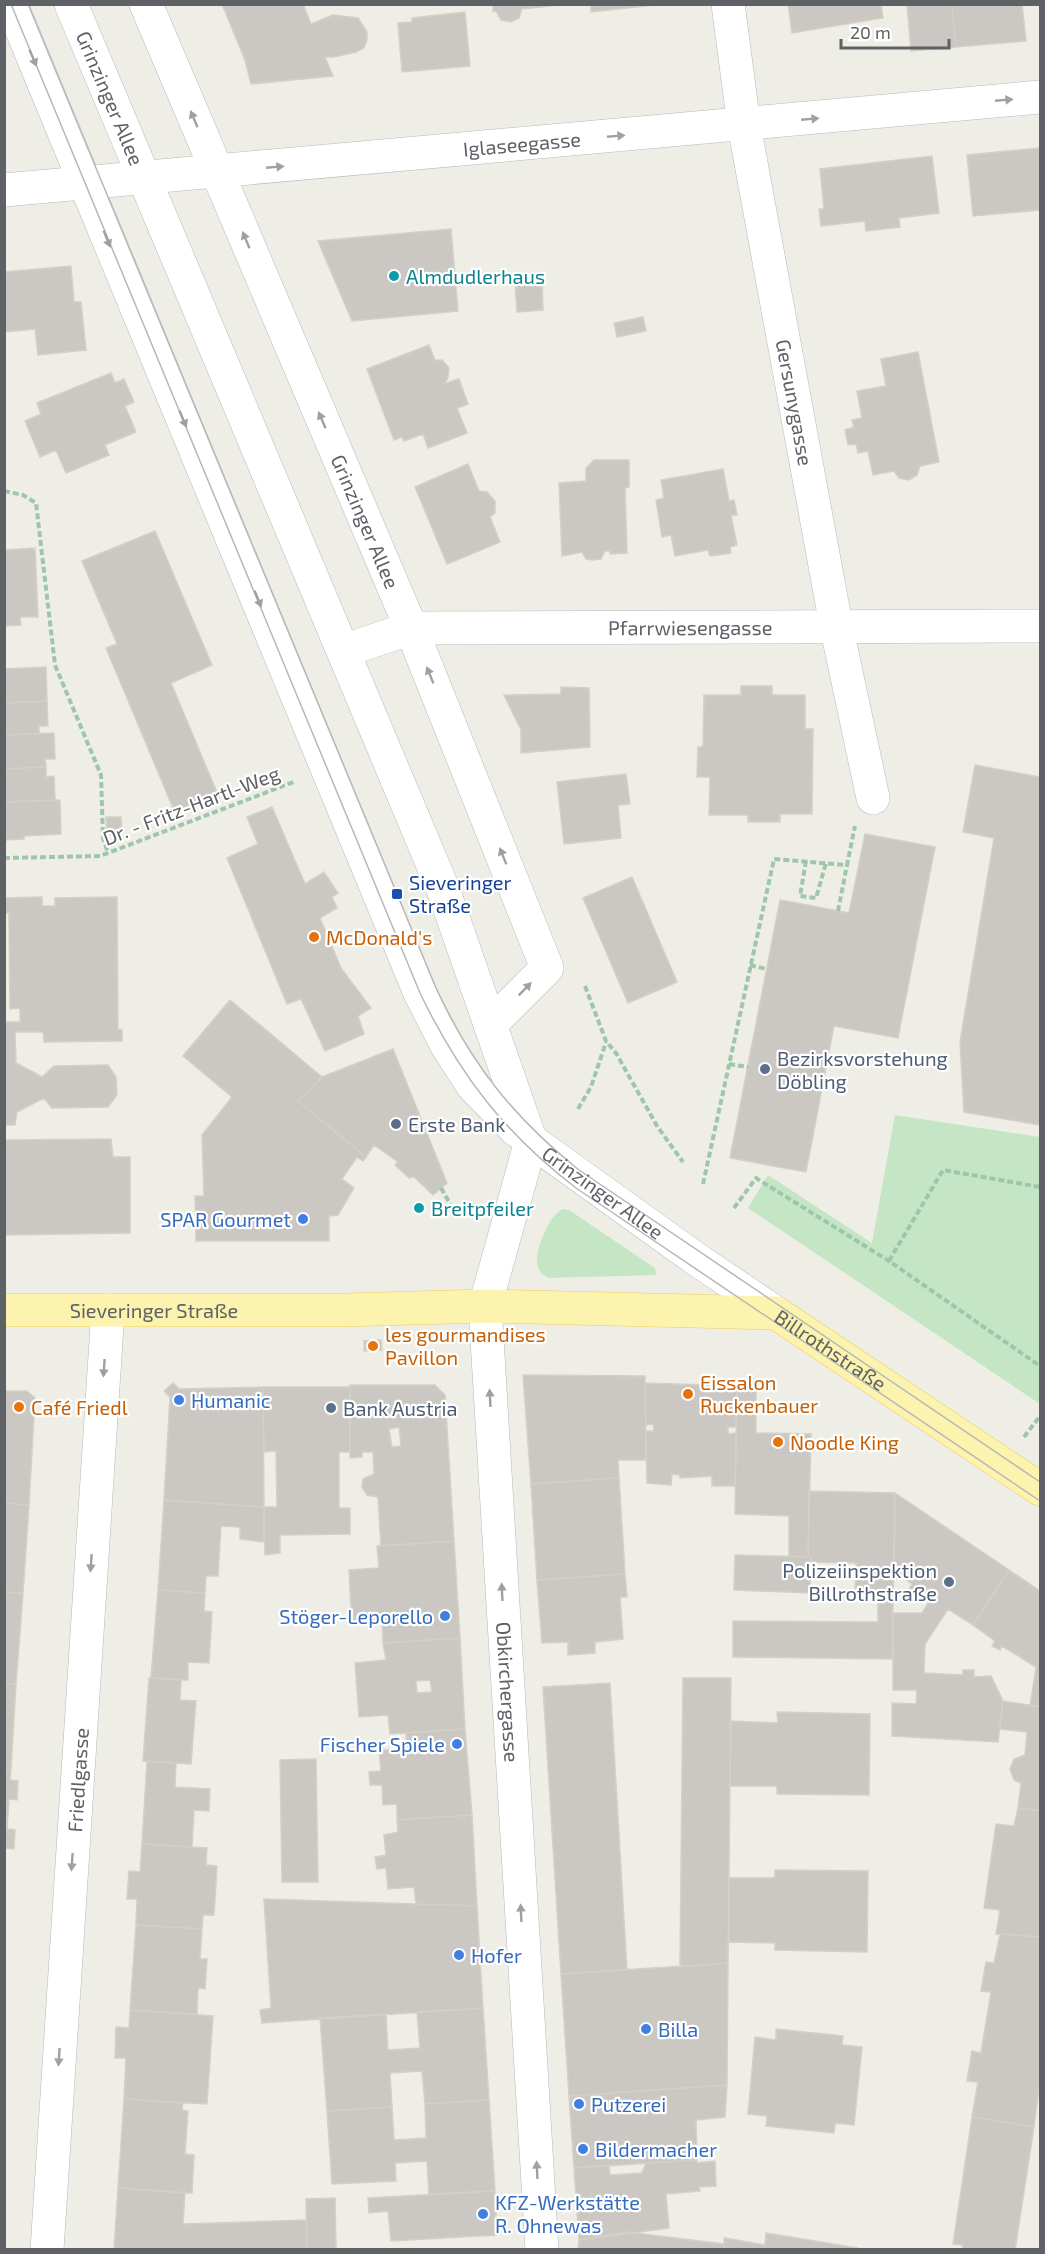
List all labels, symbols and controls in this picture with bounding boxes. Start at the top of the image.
scale bar [841,12,949,50]
text: 20 m [850,21,891,43]
street label: Grinzinger Allee [72,27,149,169]
one-way arrow [28,50,38,68]
one-way arrow [995,95,1014,105]
one-way arrow [189,110,198,128]
one-way arrow [800,114,819,124]
street label: Iglaseegasse [462,126,582,161]
one-way arrow [606,131,625,141]
one-way arrow [266,162,285,172]
one-way arrow [102,230,112,248]
one-way arrow [241,232,250,249]
place label: Almdudlerhaus [406,264,545,288]
marker: Almdudlerhaus [387,269,401,283]
street label: Gersunygasse [772,337,818,467]
one-way arrow [178,410,188,428]
one-way arrow [317,410,327,428]
street label: Grinzinger Allee [327,451,405,592]
one-way arrow [253,590,263,608]
street label: Pfarrwiesengasse [608,615,772,639]
one-way arrow [425,666,435,684]
street label: Dr. - Fritz-Hartl-Weg [99,760,283,850]
one-way arrow [498,847,507,865]
place label: Sieveringer Straße [409,870,512,917]
marker: Sieveringer Straße [390,887,404,901]
place label: McDonald's [326,925,432,949]
marker: McDonald's [307,930,321,944]
one-way arrow [518,983,532,997]
place label: Bezirksvorstehung Döbling [777,1046,948,1093]
marker: Bezirksvorstehung Döbling [758,1062,772,1076]
place label: Erste Bank [408,1112,505,1136]
marker: Erste Bank [389,1117,403,1131]
street label: Grinzinger Allee [538,1141,668,1244]
place label: Breitpfeiler [431,1196,534,1220]
marker: Breitpfeiler [412,1201,426,1215]
place label: SPAR Gourmet [160,1207,291,1231]
marker: SPAR Gourmet [296,1212,310,1226]
street label: Sieveringer Straße [70,1298,238,1322]
street label: Billrothstraße [771,1304,891,1395]
place label: les gourmandises Pavillon [385,1322,546,1369]
marker: les gourmandises Pavillon [366,1339,380,1353]
one-way arrow [99,1359,109,1378]
place label: Eissalon Ruckenbauer [700,1370,818,1417]
marker: Eissalon Ruckenbauer [681,1387,695,1401]
place label: Humanic [191,1388,271,1412]
one-way arrow [485,1388,495,1407]
marker: Humanic [172,1393,186,1407]
place label: Café Friedl [31,1395,128,1419]
place label: Bank Austria [343,1396,458,1420]
marker: Café Friedl [12,1400,26,1414]
marker: Bank Austria [324,1401,338,1415]
place label: Noodle King [790,1430,899,1454]
marker: Noodle King [771,1435,785,1449]
one-way arrow [87,1553,96,1572]
place label: Polizeiinspektion Billrothstraße [782,1558,937,1605]
marker: Polizeiinspektion Billrothstraße [942,1575,956,1589]
one-way arrow [497,1583,507,1602]
place label: Stöger-Leporello [279,1604,433,1628]
marker: Stöger-Leporello [438,1609,452,1623]
street label: Obkirchergasse [492,1621,525,1763]
street label: Friedlgasse [62,1727,93,1833]
place label: Fischer Spiele [320,1732,445,1756]
marker: Fischer Spiele [450,1737,464,1751]
one-way arrow [67,1853,77,1872]
one-way arrow [517,1903,526,1922]
place label: Hofer [471,1943,522,1967]
marker: Hofer [452,1948,466,1962]
place label: Billa [658,2017,698,2041]
marker: Billa [639,2022,653,2036]
one-way arrow [55,2047,64,2066]
place label: Putzerei [591,2092,666,2116]
marker: Putzerei [572,2097,586,2111]
place label: Bildermacher [595,2137,717,2161]
marker: Bildermacher [576,2142,590,2156]
one-way arrow [532,2161,542,2180]
place label: KFZ-Werkstätte R. Ohnewas [495,2190,640,2237]
marker: KFZ-Werkstätte R. Ohnewas [476,2207,490,2221]

